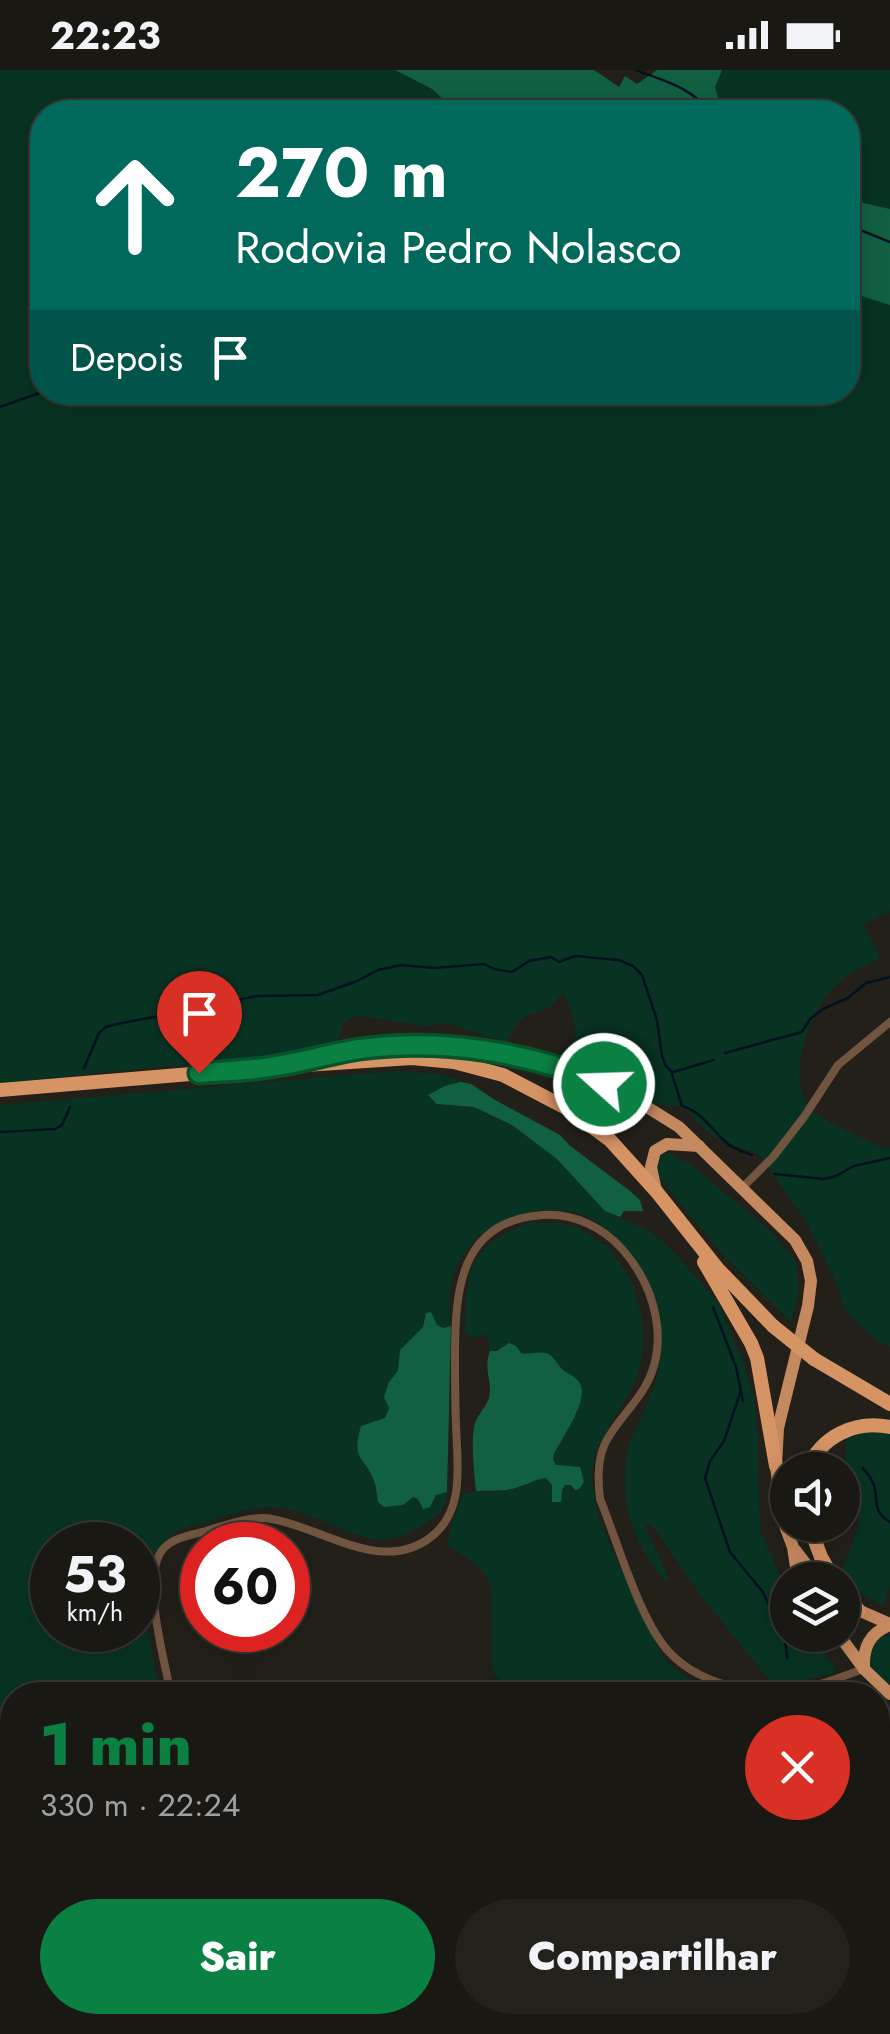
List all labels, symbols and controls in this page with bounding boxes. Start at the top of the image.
text: 22:23 [50,8,161,63]
text: 270 m [235,122,448,223]
icon: ahead [70,140,200,270]
text: Rodovia Pedro Nolasco [235,215,682,280]
text: Depois [70,330,183,385]
icon: arrive [203,330,258,385]
pin [157,971,242,1074]
icon: arrive [172,986,227,1041]
position arrow [552,1032,656,1136]
map controls [770,1452,860,1652]
button: sound [770,1452,860,1542]
speed limit sign: 60 [180,1522,310,1652]
text: 53 [63,1538,127,1611]
button: layers [770,1562,860,1652]
text: km/h [67,1594,123,1630]
text: 1 min [40,1701,192,1788]
button: close [745,1715,850,1820]
text: 330 m · 22:24 [40,1782,240,1828]
button: Sair [40,1899,435,2014]
button: Compartilhar [455,1899,850,2014]

